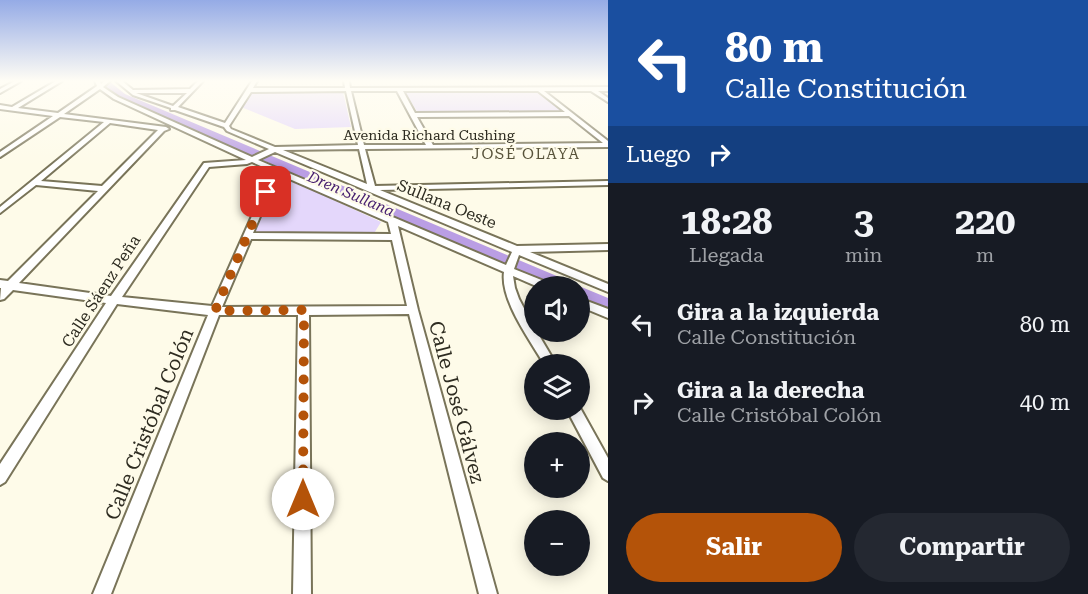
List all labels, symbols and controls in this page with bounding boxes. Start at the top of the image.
text: 80 m [725,23,823,72]
icon: left [626,24,704,102]
text: Calle Constitución [725,73,967,105]
street label: Avenida Richard Cushing [343,127,515,143]
icon: right [703,138,736,171]
text: Luego [626,142,691,167]
district label: JOSÉ OLAYA [472,145,580,163]
pin [240,166,291,217]
water label: Dren Sullana [304,167,397,220]
icon: arrive [249,175,282,208]
street label: Sullana Oeste [395,175,500,233]
text: 18:28 [681,201,772,243]
text: 3 [854,201,874,243]
text: 220 [955,201,1015,243]
street label: Calle Sáenz Peña [58,231,144,351]
text: Llegada [689,243,764,267]
text: min [845,243,882,267]
text: m [976,243,994,267]
map controls [524,276,590,576]
button: sound [524,276,590,342]
text: Gira a la izquierda [677,300,879,325]
icon: left [626,308,659,341]
text: 80 m [1020,312,1070,337]
street label: Calle José Gálvez [424,318,490,486]
street label: Calle Cristóbal Colón [100,325,198,523]
text: Calle Constitución [677,325,856,349]
button: layers [524,354,590,420]
text: Gira a la derecha [677,378,864,403]
icon: right [626,386,659,419]
text: 40 m [1020,390,1070,415]
text: Calle Cristóbal Colón [677,403,882,427]
button: + [524,432,590,498]
position arrow [271,467,335,531]
button: − [524,510,590,576]
button: Salir [626,513,842,582]
button: Compartir [854,513,1070,582]

